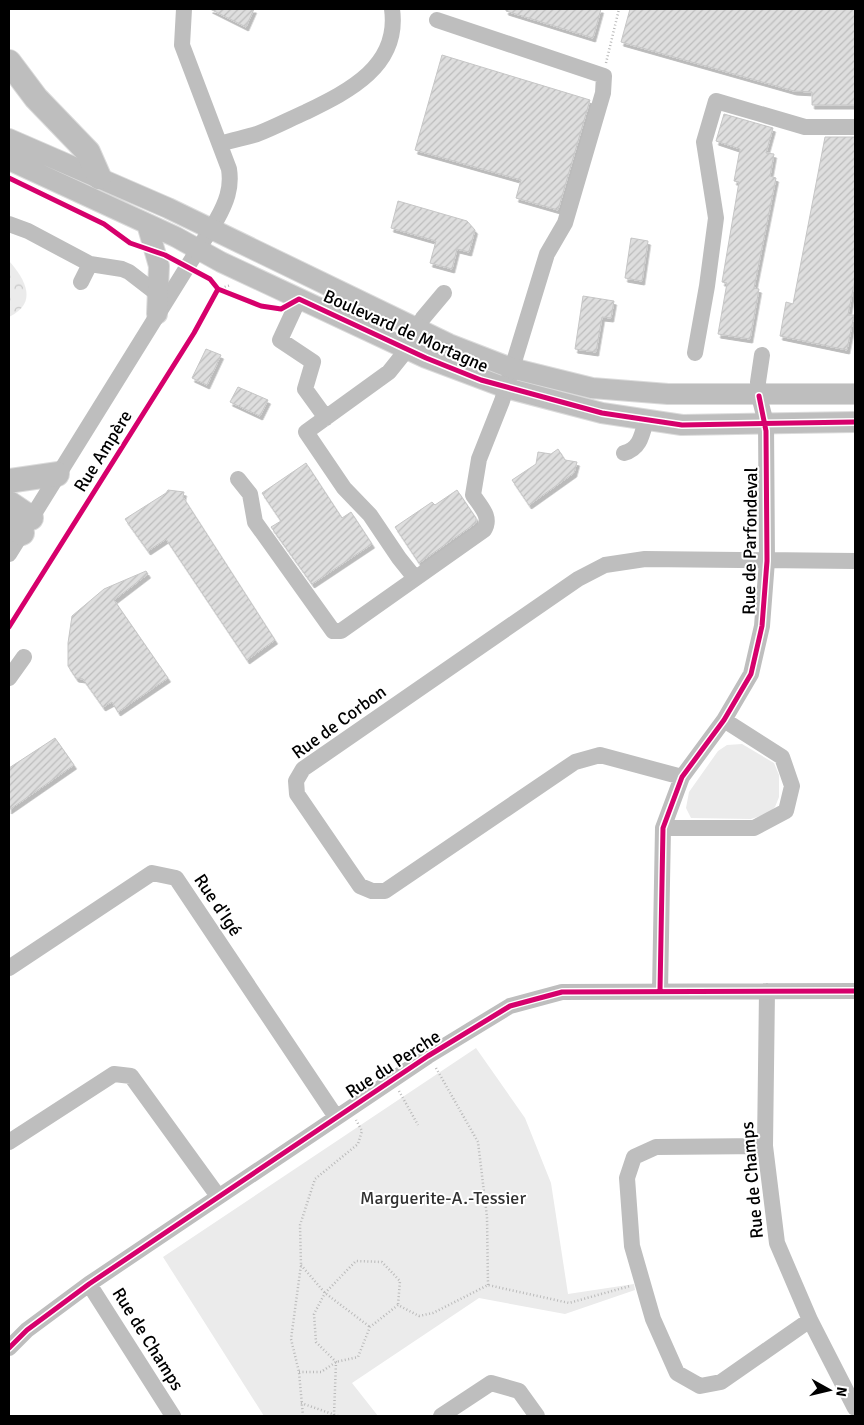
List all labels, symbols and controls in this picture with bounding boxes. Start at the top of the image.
street label: Boulevard de Mortagne [320,285,492,377]
street label: Rue Ampère [69,406,137,496]
street label: Rue de Parfondeval [738,467,762,615]
street label: Rue de Corbon [288,680,390,764]
street label: Rue d'Igé [189,870,247,940]
street label: Rue du Perche [341,1025,445,1103]
street label: Rue de Champs [736,1121,768,1239]
park label: Marguerite-A.-Tessier [360,1187,526,1209]
street label: Rue de Champs [108,1283,188,1395]
north arrow [804,1365,854,1415]
text: N [832,1386,850,1398]

